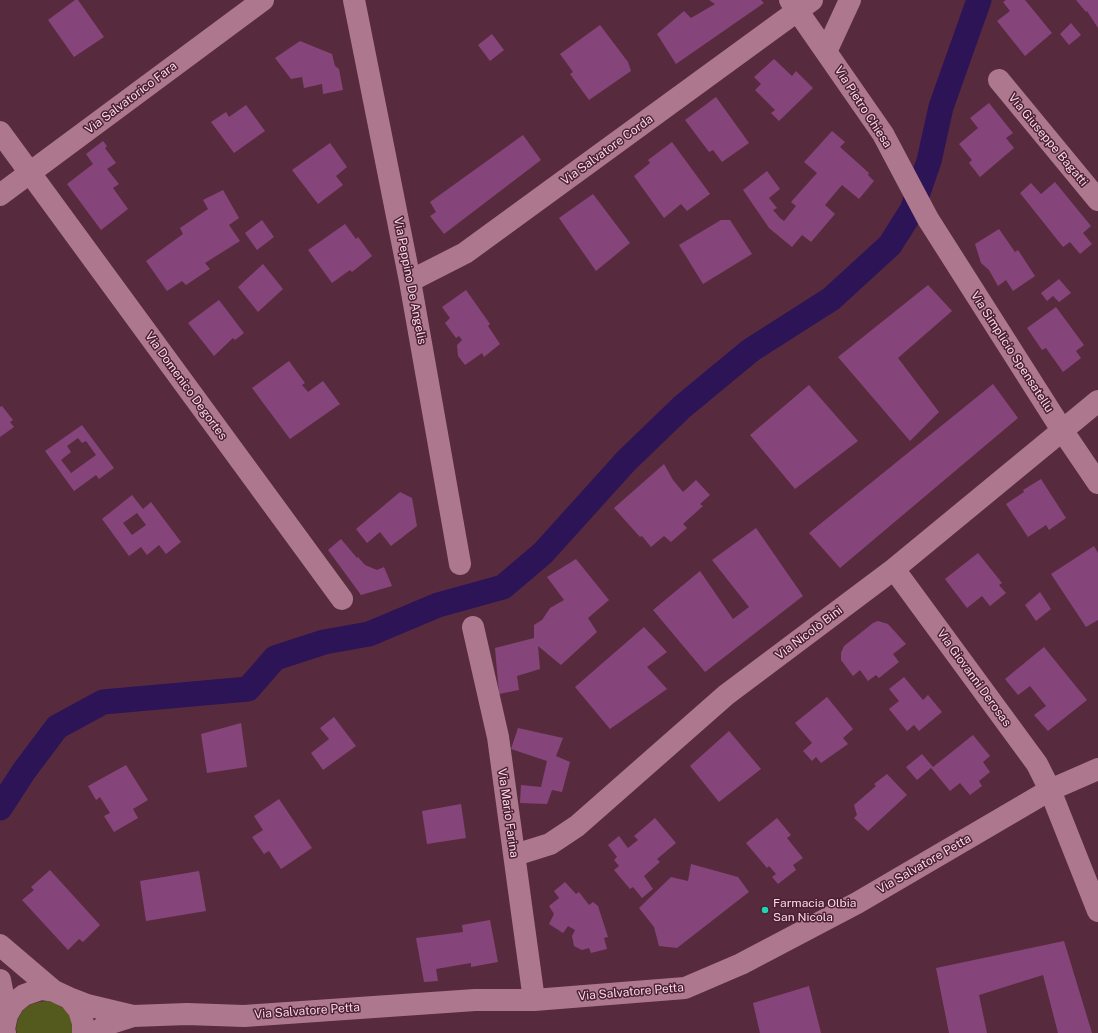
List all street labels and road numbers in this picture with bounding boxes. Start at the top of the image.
street label: Via Salvatorico Fara [82,59,180,137]
street label: Via Pietro Chiesa [831,64,895,150]
street label: Via Giuseppe Bagatti [1005,91,1091,189]
street label: Via Salvatore Corda [558,112,656,188]
street label: Via Peppino De Angelis [391,216,429,346]
street label: Via Simplicio Spensatellu [967,289,1057,415]
street label: Via Domenico Degortes [142,329,230,443]
street label: Via Nicolò Bini [773,603,845,663]
street label: Via Giovanni Derosas [934,627,1014,729]
street label: Via Mario Farina [495,767,521,859]
street label: Via Salvatore Petta [875,831,973,897]
street label: Via Salvatore Petta [578,980,684,1004]
street label: Via Salvatore Petta [254,1000,360,1022]

